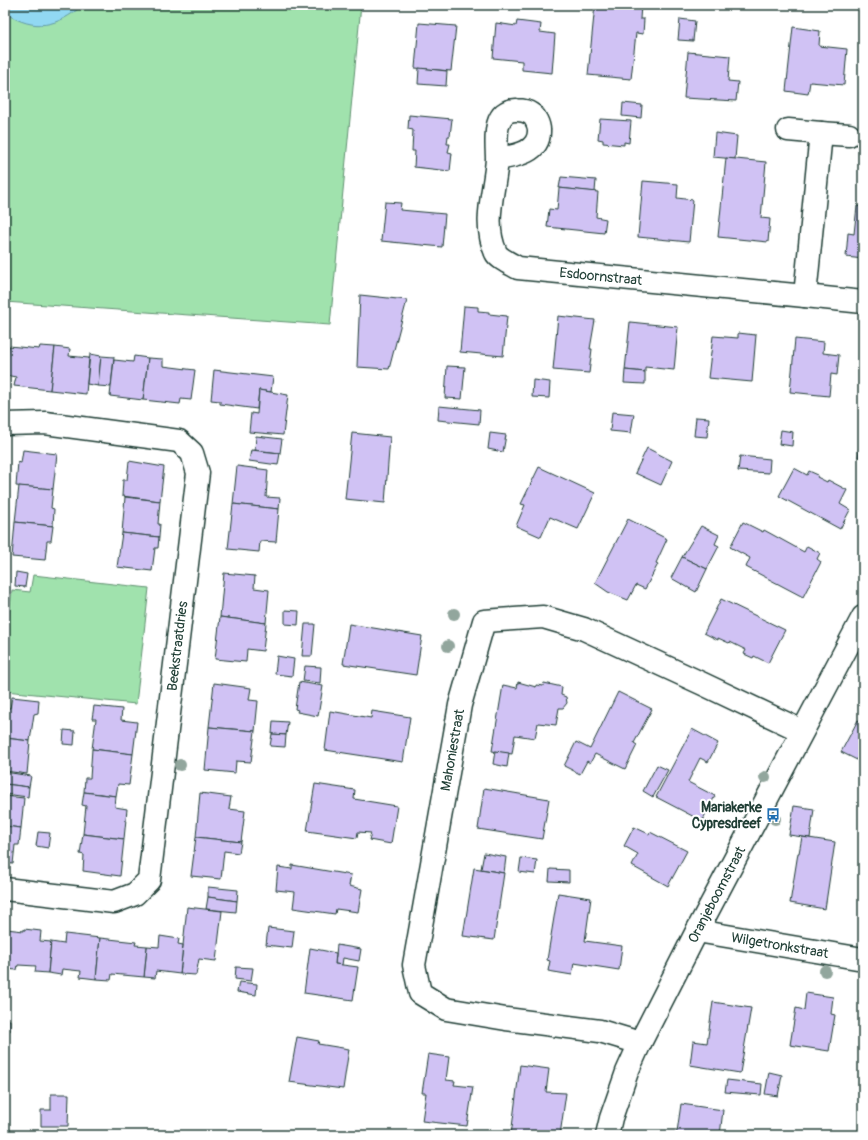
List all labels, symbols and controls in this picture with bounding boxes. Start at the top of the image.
street label: Esdoornstraat [559,264,643,289]
street label: Beekstraatdries [164,600,192,692]
street label: Mahoniestraat [437,707,468,792]
place label: Mariakerke Cypresdreef [692,799,763,832]
bus stop icon: Mariakerke Cypresdreef [765,807,781,823]
street label: Oranjeboomstraat [684,843,749,946]
street label: Wilgetronkstraat [730,929,830,962]

